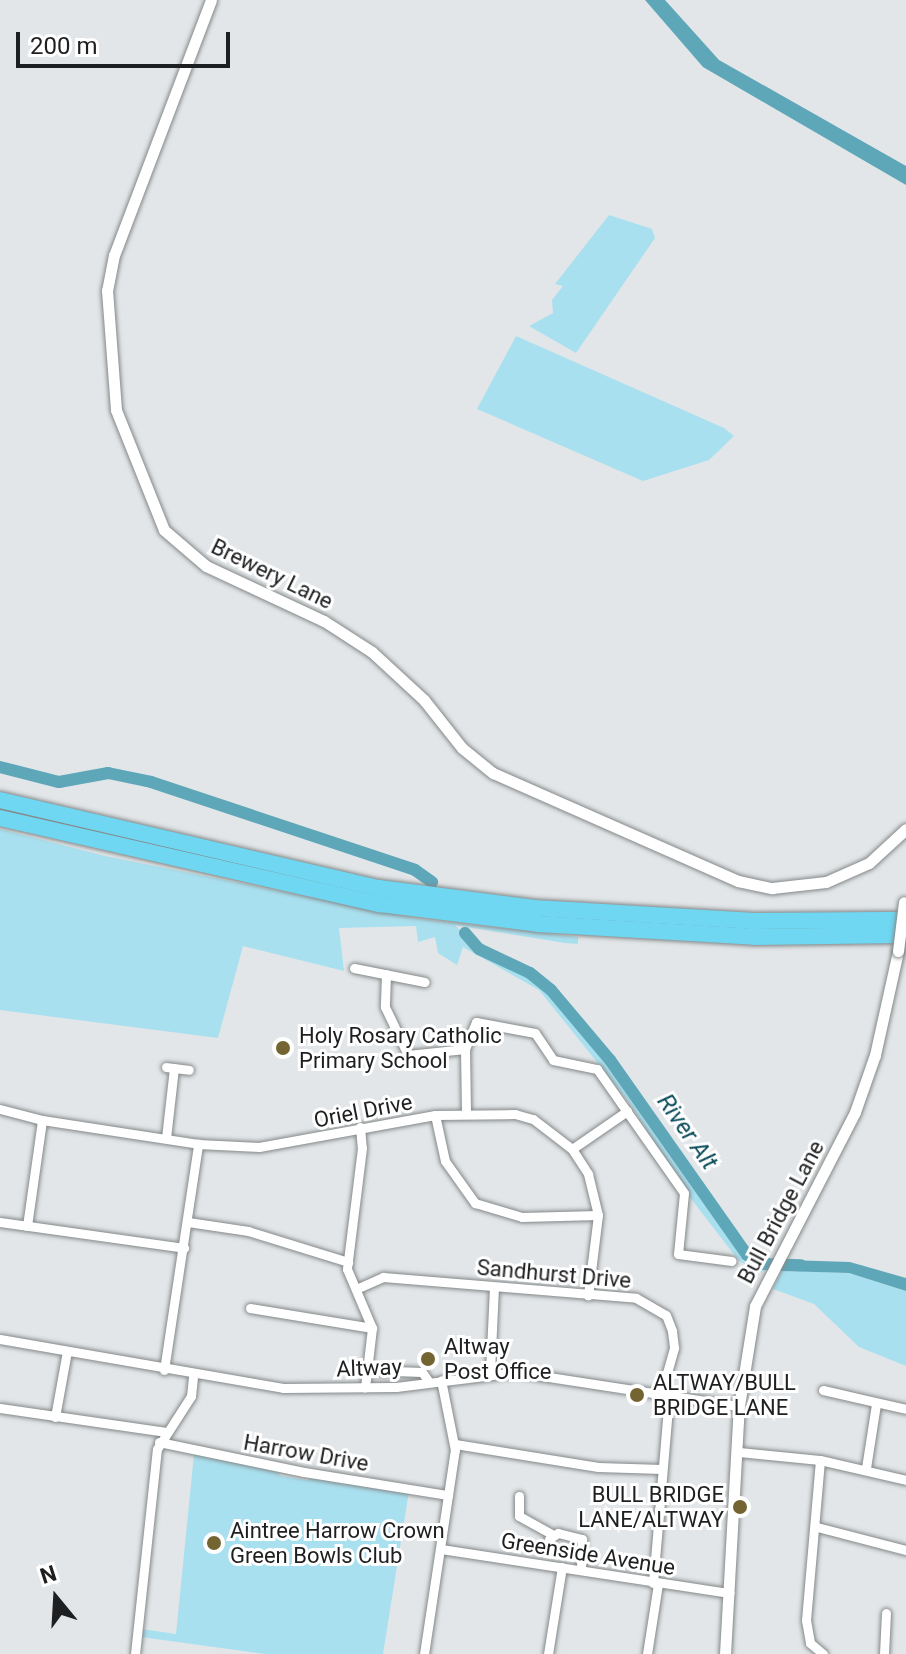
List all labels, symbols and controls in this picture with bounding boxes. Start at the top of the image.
scale bar [20,16,234,66]
text: 200 m [30,32,97,60]
street label: Brewery Lane [207,533,337,615]
place label: Holy Rosary Catholic Primary School [299,1022,502,1074]
marker: Holy Rosary Catholic Primary School [274,1039,292,1057]
street label: Oriel Drive [311,1089,415,1133]
water label: River Alt [651,1089,723,1175]
street label: Bull Bridge Lane [732,1136,830,1288]
street label: Sandhurst Drive [476,1254,632,1294]
place label: Altway Post Office [444,1333,551,1384]
marker: Altway Post Office [419,1350,437,1368]
street label: Altway [336,1354,402,1382]
place label: ALTWAY/BULL BRIDGE LANE [653,1369,796,1420]
marker: ALTWAY/BULL BRIDGE LANE [628,1386,646,1404]
street label: Harrow Drive [242,1429,370,1477]
place label: BULL BRIDGE LANE/ALTWAY [578,1481,724,1532]
marker: BULL BRIDGE LANE/ALTWAY [731,1498,749,1516]
place label: Aintree Harrow Crown Green Bowls Club [230,1517,445,1568]
street label: Greenside Avenue [499,1527,677,1581]
marker: Aintree Harrow Crown Green Bowls Club [205,1534,223,1552]
north arrow [16,1558,96,1638]
text: N [37,1560,60,1589]

